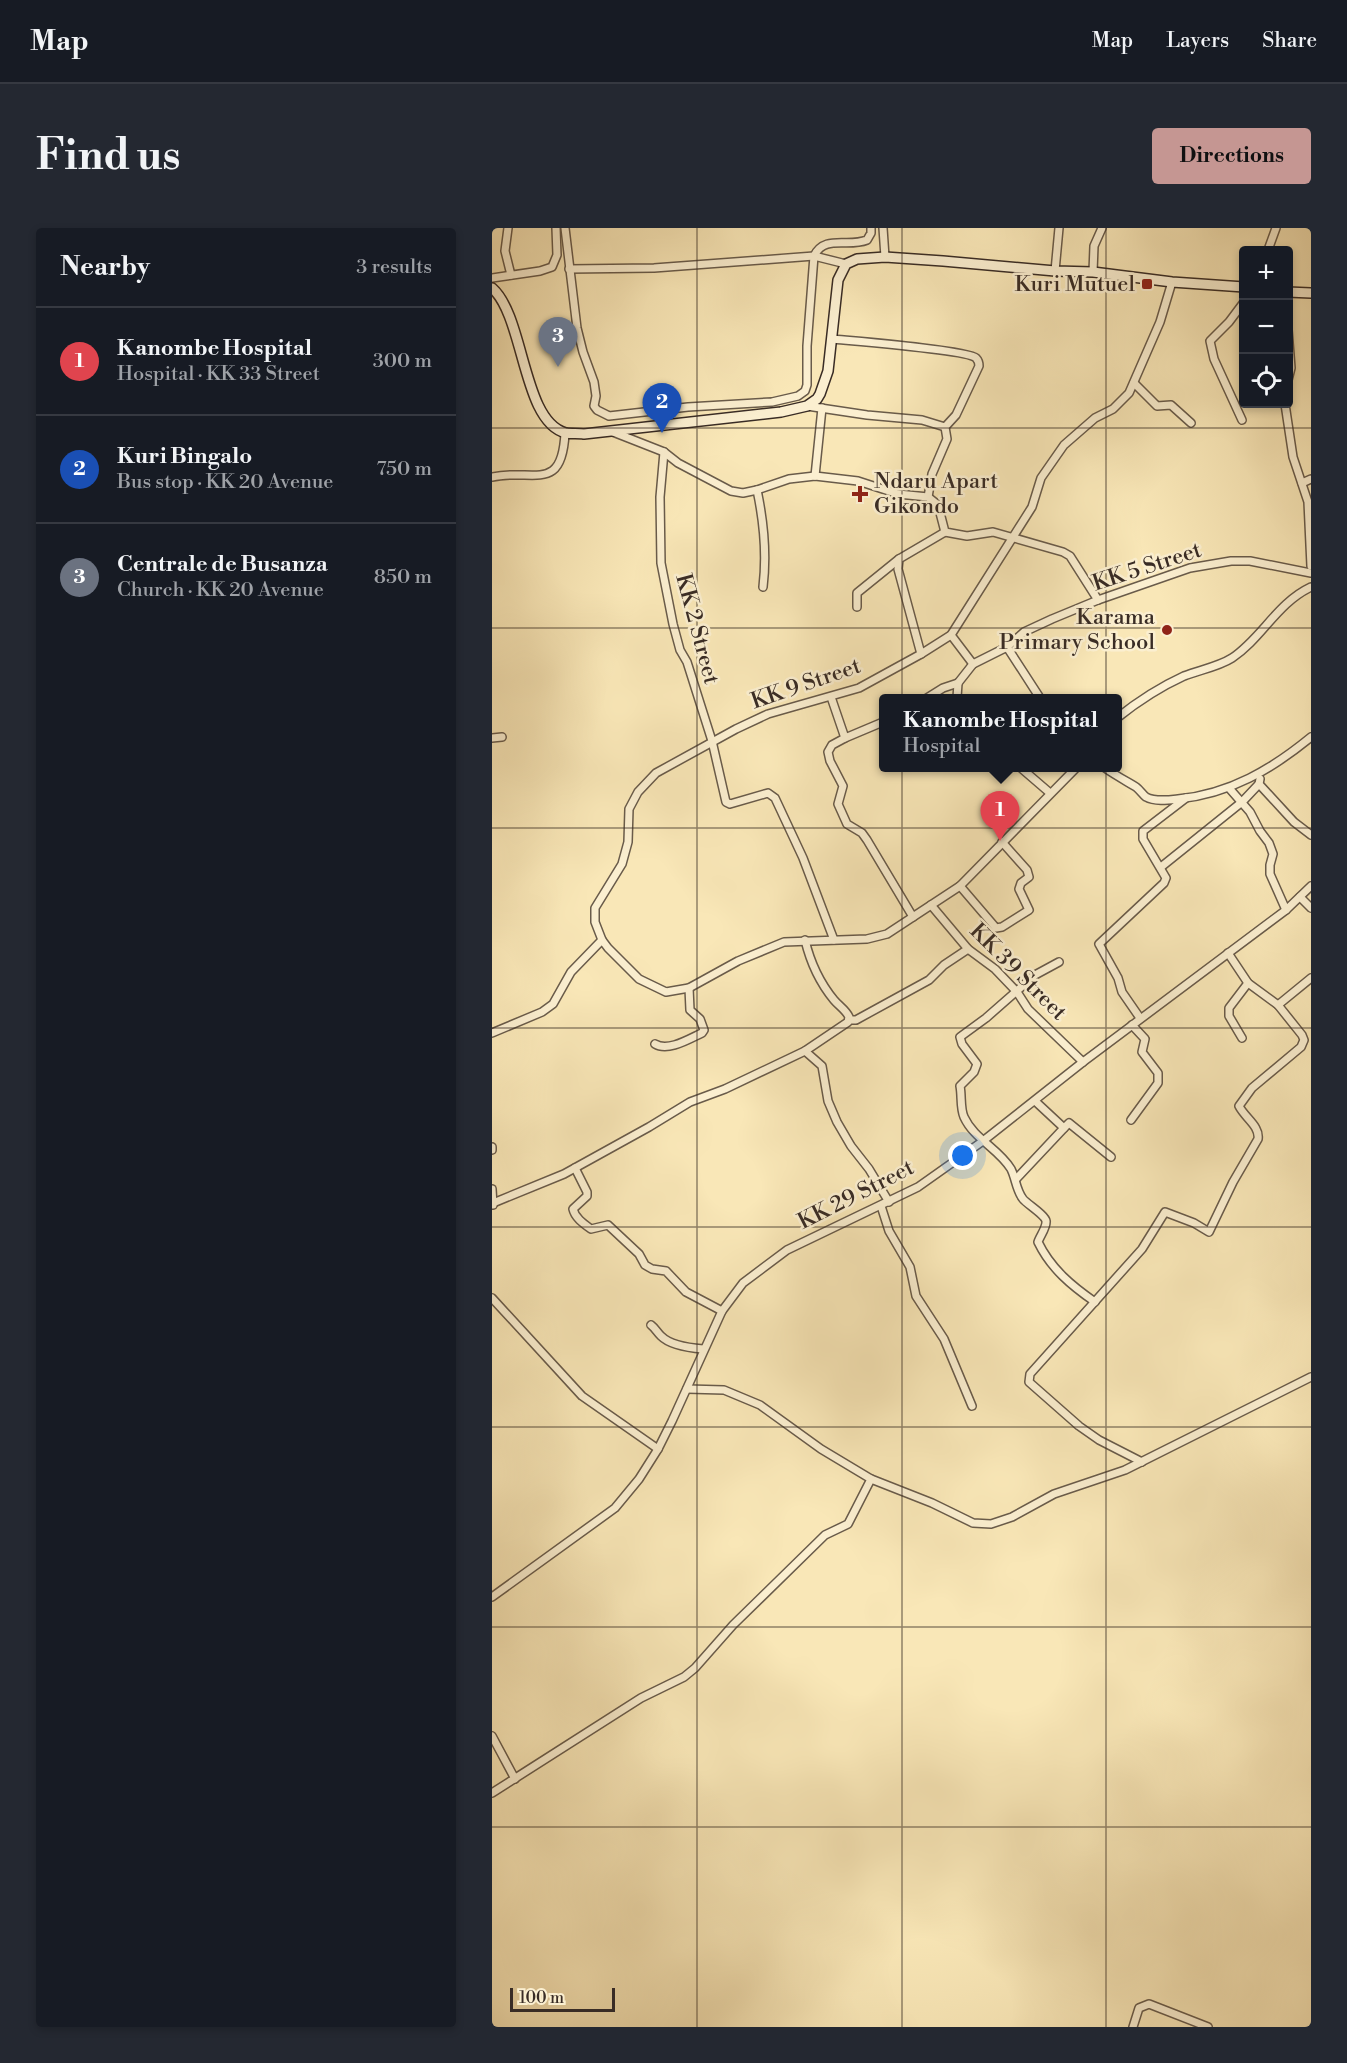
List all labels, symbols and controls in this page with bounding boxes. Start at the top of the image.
text: Map [30,24,89,59]
text: Map [1092,28,1133,54]
text: Layers [1166,28,1229,54]
text: Share [1262,28,1317,54]
button: Directions [1152,128,1311,184]
text: Find us [36,130,180,183]
map controls [1239,246,1293,408]
button: + [1239,246,1293,300]
text: Nearby [60,251,150,283]
text: 3 results [356,255,432,280]
place label: Kuri Mutuel [1014,271,1135,298]
marker: Kuri Mutuel [1140,277,1154,291]
button: − [1239,300,1293,354]
pin: 3 [538,318,578,367]
text: Kanombe Hospital [117,335,312,362]
text: 1 [75,349,84,374]
text: 300 m [373,349,432,374]
button: locate [1239,354,1293,408]
text: Hospital · KK 33 Street [117,362,320,387]
pin: 2 [642,384,682,433]
text: Kuri Bingalo [117,443,252,470]
text: 2 [73,457,86,482]
text: 750 m [376,457,432,482]
place label: Ndaru Apart Gikondo [874,468,998,520]
text: Bus stop · KK 20 Avenue [117,470,333,495]
marker: Ndaru Apart Gikondo [851,485,869,503]
street label: KK 5 Street [1089,537,1205,597]
text: Centrale de Busanza [117,551,328,578]
text: 3 [73,565,86,590]
text: 850 m [374,565,432,590]
street label: KK 2 Street [669,571,725,687]
text: Church · KK 20 Avenue [117,578,324,603]
place label: Karama Primary School [999,604,1156,656]
marker: Karama Primary School [1160,623,1174,637]
street label: KK 9 Street [748,653,865,715]
popup [879,694,1122,772]
text: Kanombe Hospital [903,707,1098,734]
text: Hospital [903,734,980,759]
pin: 1 [980,792,1020,841]
street label: KK 39 Street [964,918,1072,1026]
your location [948,1141,977,1170]
street label: KK 29 Street [793,1154,919,1236]
scale bar [510,1985,615,2012]
text: 100 m [519,1988,564,2008]

